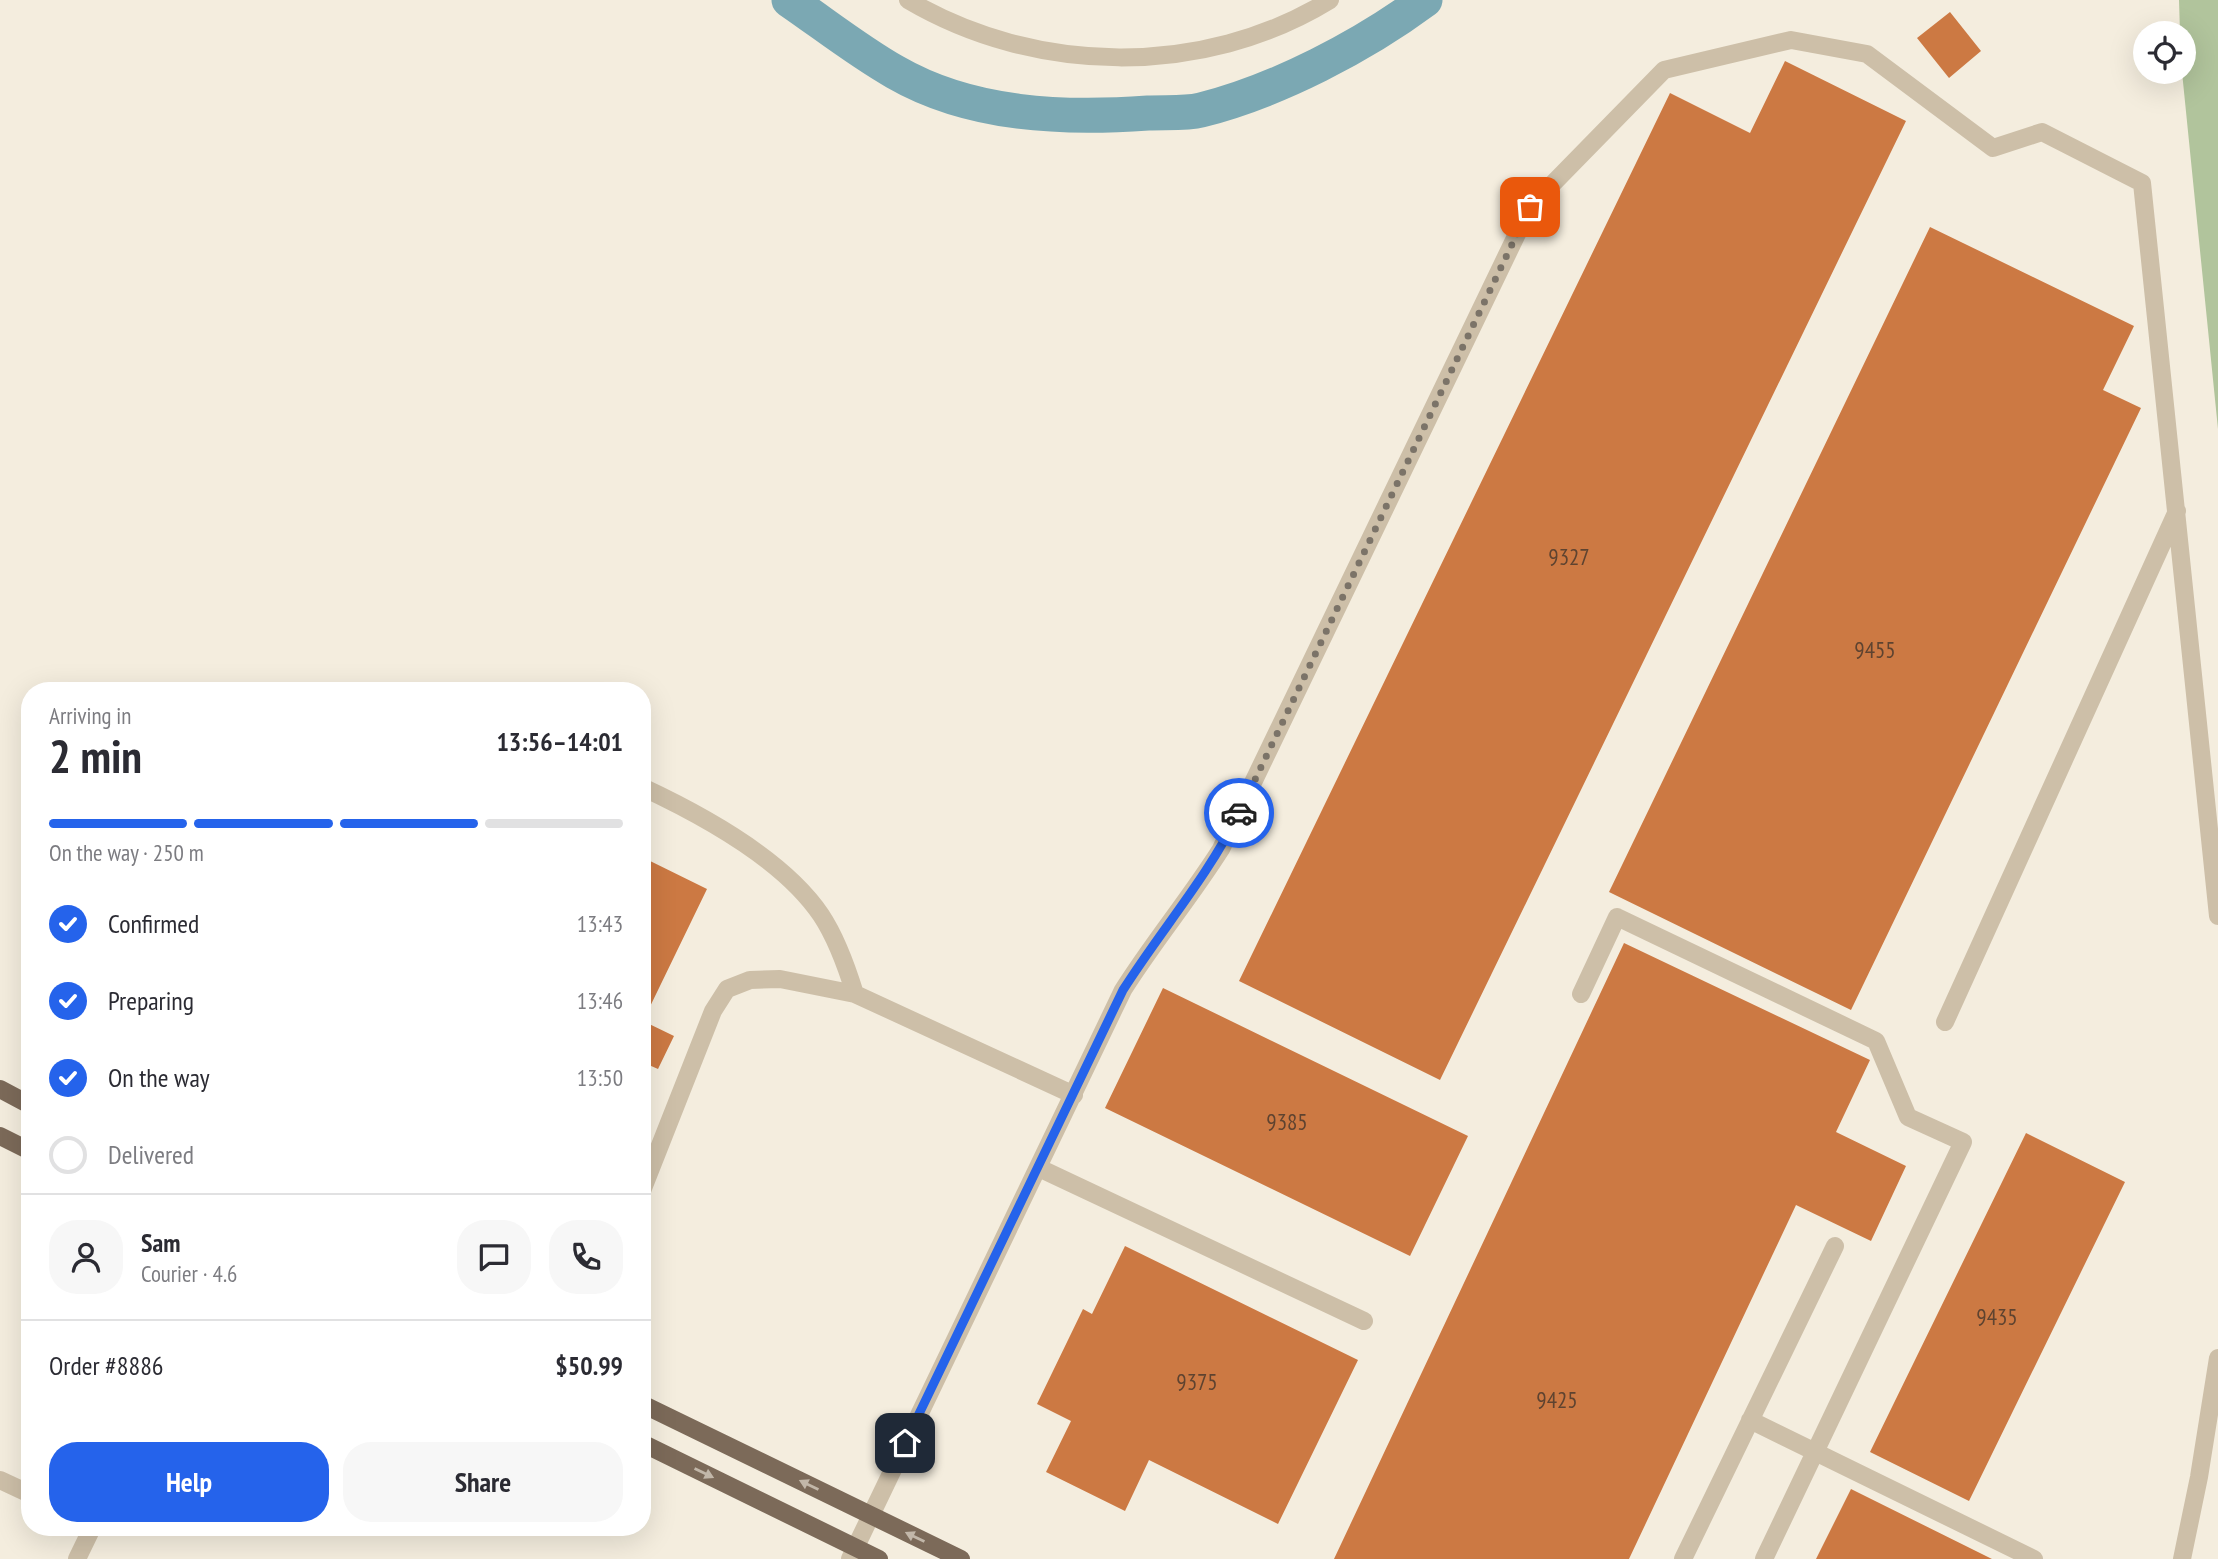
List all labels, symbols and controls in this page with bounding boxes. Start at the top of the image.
map controls [2133,21,2196,84]
button: locate [2133,21,2196,84]
pin [1500,177,1560,237]
icon: bag [1511,188,1549,226]
house number: 9327 [1548,542,1590,571]
house number: 9455 [1854,635,1896,664]
text: Arriving in [49,701,131,730]
text: 13:56–14:01 [496,725,623,758]
text: 2 min [49,726,142,786]
courier [1204,778,1274,848]
icon: car [1220,794,1258,832]
text: On the way · 250 m [49,838,204,867]
icon: check [49,905,87,943]
text: Confirmed [108,907,199,940]
text: 13:43 [577,909,623,938]
icon: check [49,982,87,1020]
text: Preparing [108,984,194,1017]
text: 13:46 [577,986,623,1015]
icon: check [49,1059,87,1097]
text: On the way [108,1061,210,1094]
text: 13:50 [577,1063,623,1092]
house number: 9385 [1266,1107,1308,1136]
text: Delivered [108,1138,194,1171]
button: person [49,1220,123,1294]
button: chat [457,1220,531,1294]
button: phone [549,1220,623,1294]
text: Sam [141,1226,180,1259]
text: Courier · 4.6 [141,1259,237,1288]
house number: 9435 [1976,1302,2018,1331]
text: Order #8886 [49,1349,164,1382]
text: $50.99 [555,1349,623,1382]
house number: 9375 [1176,1367,1218,1396]
house number: 9425 [1536,1385,1578,1414]
pin [875,1413,935,1473]
icon: home [886,1424,924,1462]
button: Help [49,1442,329,1522]
button: Share [343,1442,623,1522]
one-way arrow [694,1467,714,1479]
one-way arrow [799,1479,819,1491]
one-way arrow [905,1531,925,1542]

